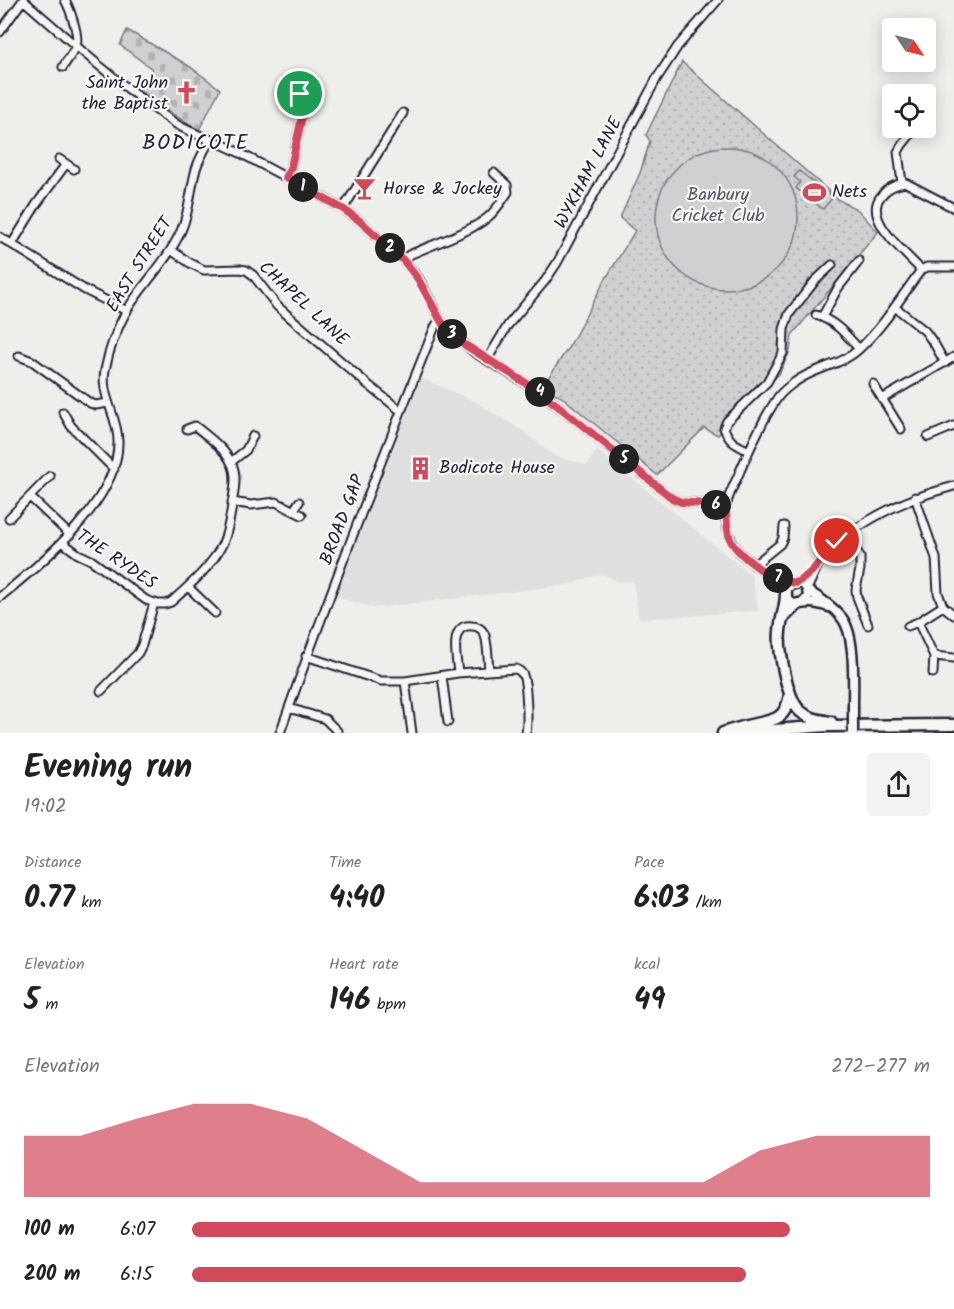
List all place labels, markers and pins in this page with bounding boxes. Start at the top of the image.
pin [274,68,325,119]
place label: Saint John the Baptist [82,69,169,119]
church icon: Saint John the Baptist [173,80,199,106]
pin: 1 [288,172,318,202]
place label: Horse & Jockey [383,175,502,204]
bar icon: Horse & Jockey [352,176,378,202]
place label: Nets [832,178,867,207]
sports icon: Nets [801,179,827,205]
pin: 2 [375,233,405,263]
pin: 3 [437,319,467,349]
pin: 4 [525,377,555,407]
pin: 5 [609,444,639,474]
place label: Bodicote House [439,454,555,483]
building icon: Bodicote House [408,455,434,481]
pin: 6 [701,490,731,520]
pin [811,515,862,566]
pin: 7 [763,563,793,593]

